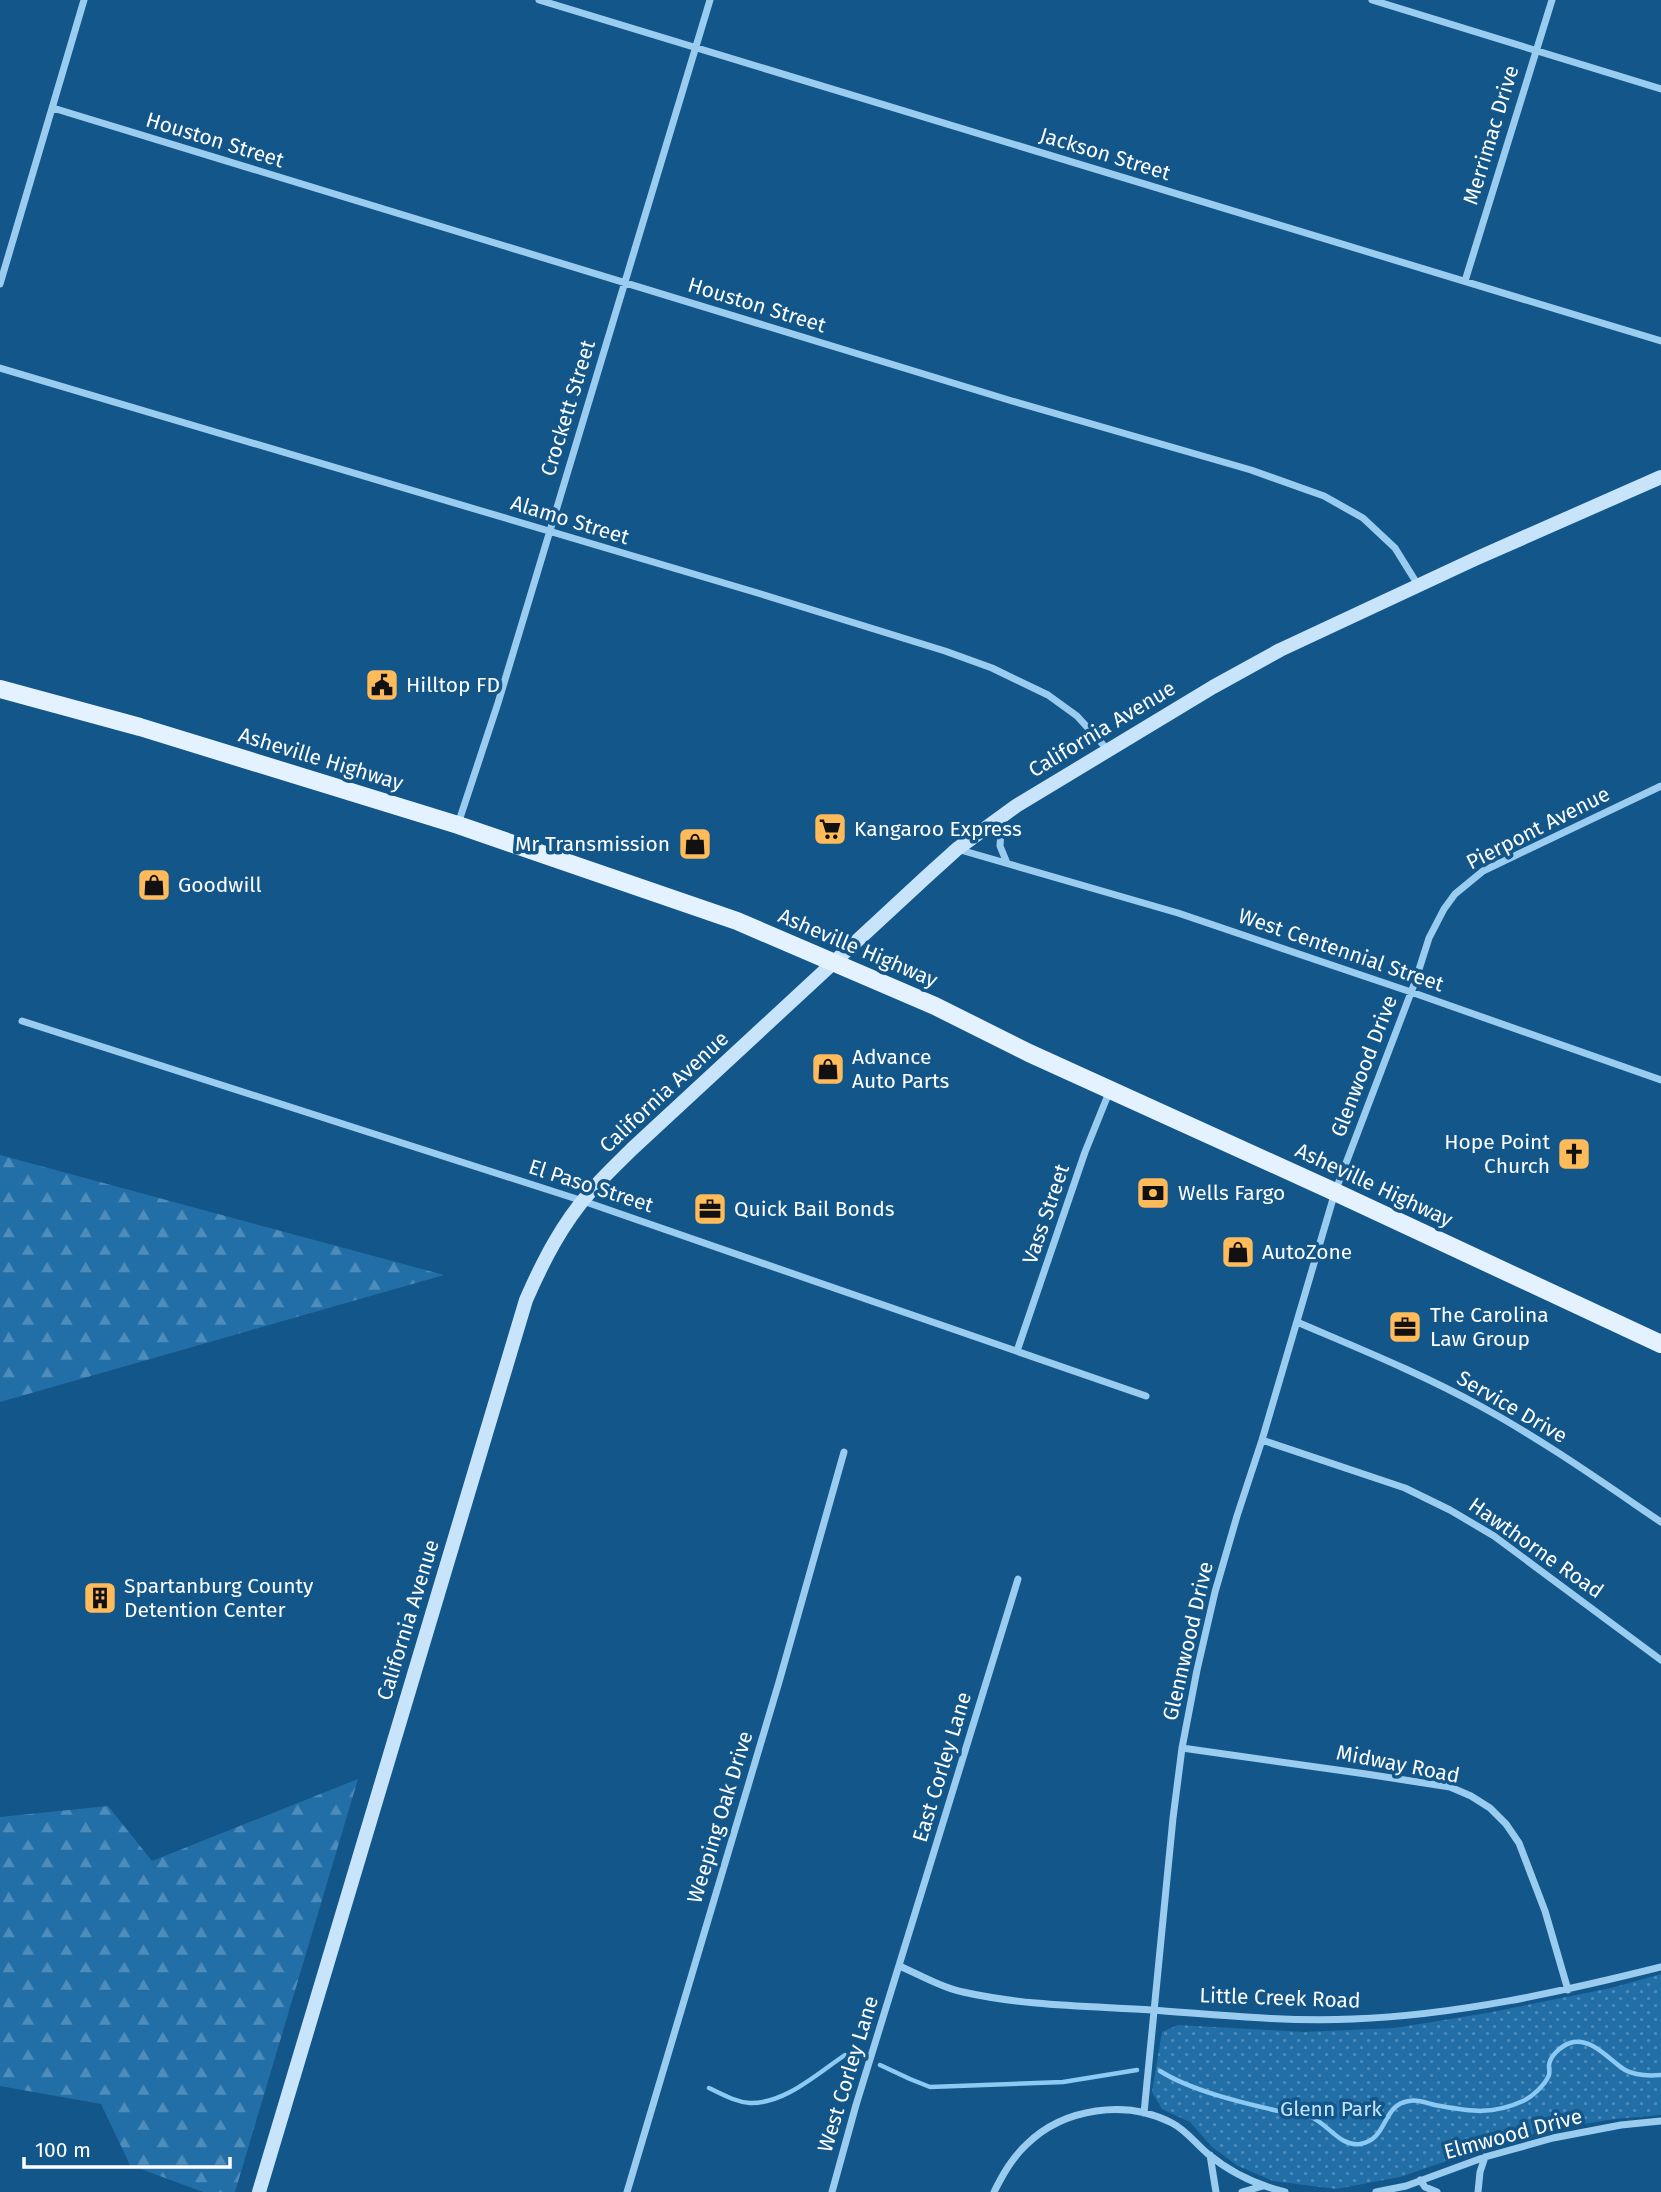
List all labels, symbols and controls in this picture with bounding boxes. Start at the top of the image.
street label: Merrimac Drive [1457,62,1525,208]
street label: Houston Street [143,107,288,173]
street label: Jackson Street [1036,122,1174,186]
street label: Houston Street [685,272,830,338]
street label: Crockett Street [535,336,601,479]
street label: Alamo Street [508,490,633,550]
public building icon: Hilltop FD [363,666,401,704]
place label: Hilltop FD [406,672,500,698]
street label: California Avenue [1024,675,1180,783]
street label: Asheville Highway [236,722,407,797]
street label: Pierpont Avenue [1462,781,1614,875]
supermarket icon: Kangaroo Express [811,810,849,848]
place label: Kangaroo Express [854,816,1022,842]
shop icon: Mr Transmission [676,825,714,863]
place label: Mr Transmission [515,831,670,857]
shop icon: Goodwill [135,866,173,904]
place label: Goodwill [178,872,262,898]
street label: Asheville Highway [774,903,942,994]
street label: West Centennial Street [1235,903,1448,998]
street label: Glenwood Drive [1325,991,1403,1141]
street label: California Avenue [594,1026,734,1158]
place label: Advance Auto Parts [852,1044,950,1094]
shop icon: Advance Auto Parts [809,1050,847,1088]
place label: Hope Point Church [1444,1129,1550,1179]
church icon: Hope Point Church [1555,1135,1593,1173]
street label: Asheville Highway [1291,1137,1457,1233]
street label: El Paso Street [525,1154,657,1219]
street label: Vass Street [1017,1160,1075,1267]
bank icon: Wells Fargo [1134,1174,1172,1212]
place label: Wells Fargo [1178,1180,1285,1206]
office icon: Quick Bail Bonds [691,1190,729,1228]
place label: Quick Bail Bonds [734,1196,895,1222]
shop icon: AutoZone [1219,1233,1257,1271]
place label: AutoZone [1262,1239,1352,1265]
place label: The Carolina Law Group [1430,1302,1549,1352]
office icon: The Carolina Law Group [1386,1308,1424,1346]
street label: Service Drive [1452,1365,1572,1449]
street label: Hawthorne Road [1464,1492,1608,1604]
street label: California Avenue [371,1536,445,1704]
street label: Glennwood Drive [1157,1559,1219,1723]
place label: Spartanburg County Detention Center [124,1573,314,1623]
building icon: Spartanburg County Detention Center [81,1579,119,1617]
street label: East Corley Lane [907,1689,977,1845]
street label: Weeping Oak Drive [681,1728,759,1906]
street label: Midway Road [1334,1739,1462,1789]
street label: Little Creek Road [1199,1982,1361,2014]
street label: West Corley Lane [812,1993,884,2155]
park label: Glenn Park [1280,2096,1382,2122]
street label: Elmwood Drive [1441,2103,1585,2165]
scale bar [24,2126,231,2170]
text: 100 m [35,2137,91,2163]

